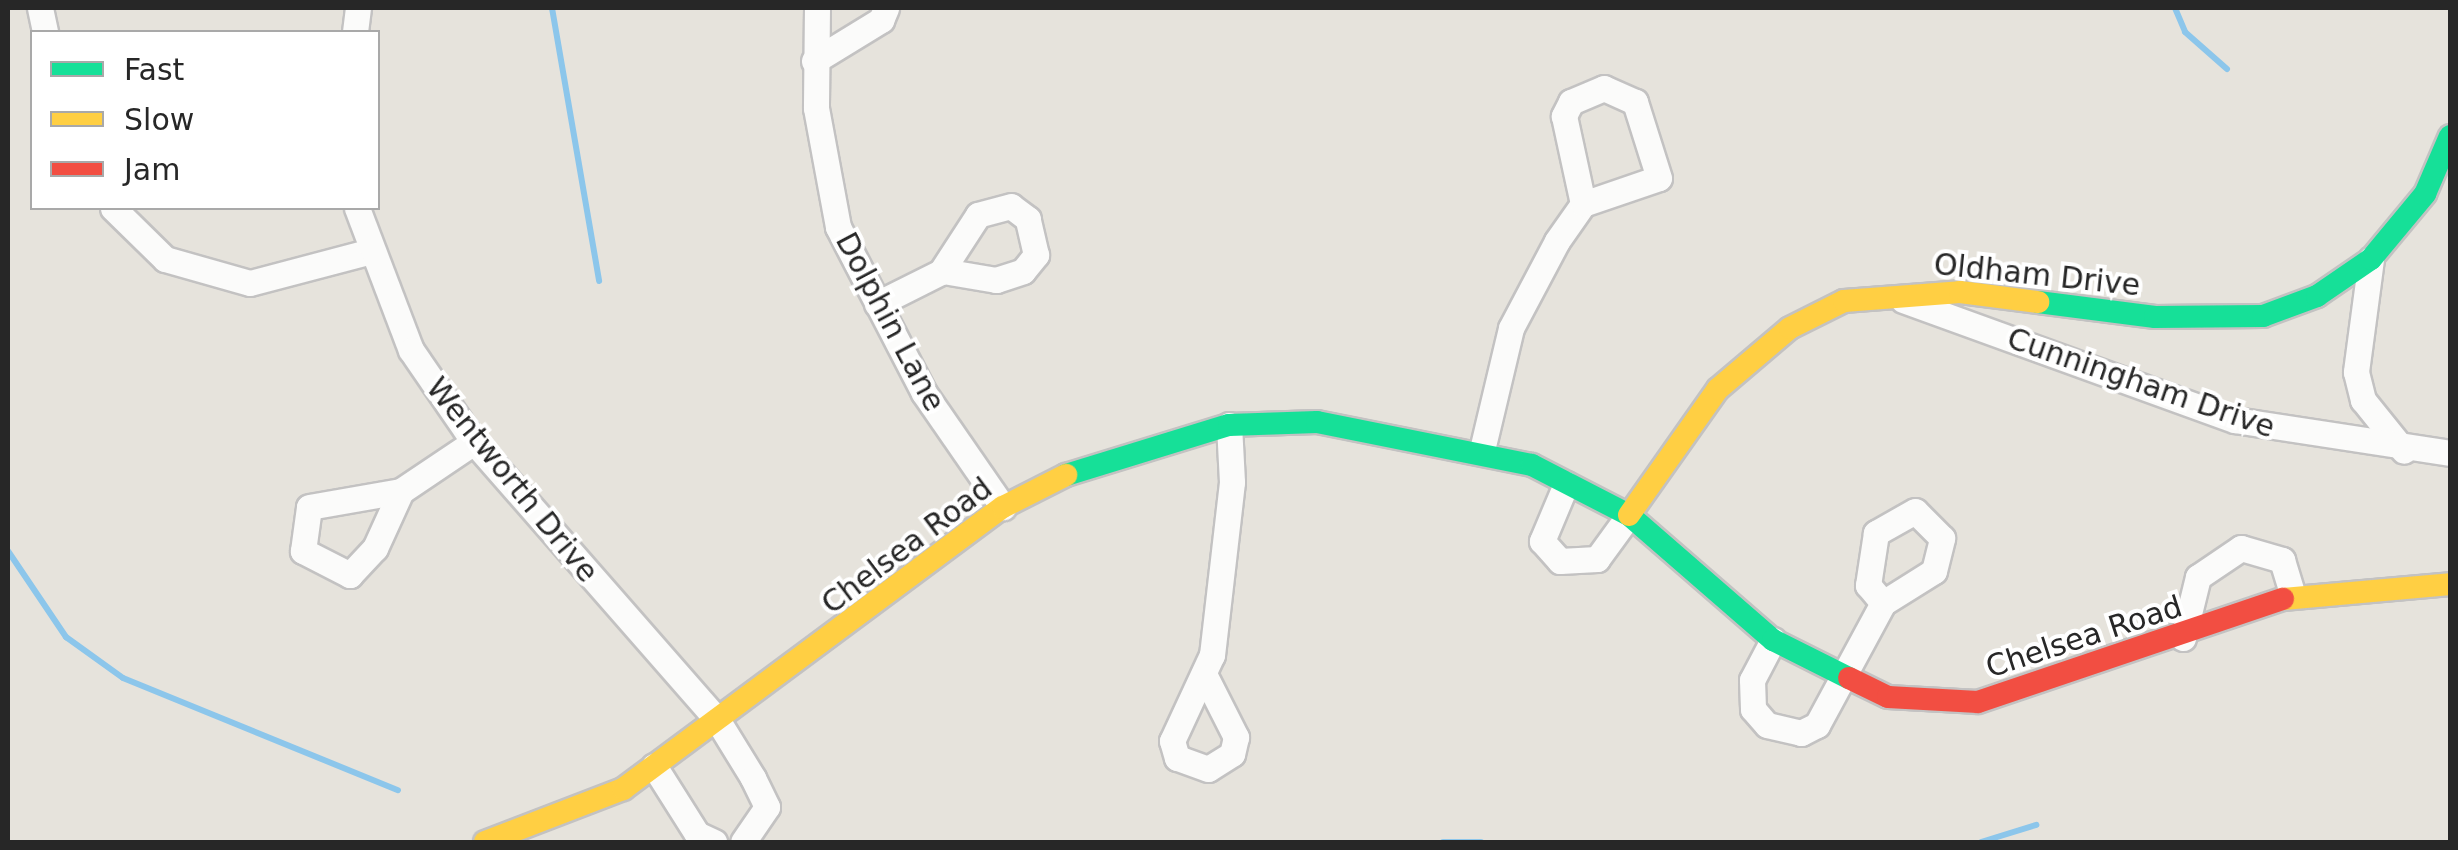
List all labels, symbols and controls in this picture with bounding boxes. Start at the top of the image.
legend [30,30,380,210]
text: Fast [124,52,184,87]
text: Slow [124,102,194,137]
text: Jam [124,152,180,187]
street label: Dolphin Lane [828,226,952,418]
street label: Oldham Drive [1932,246,2142,304]
street label: Cunningham Drive [2003,320,2279,446]
street label: Wentworth Drive [419,370,605,590]
street label: Chelsea Road [815,470,999,622]
street label: Chelsea Road [1981,588,2187,686]

